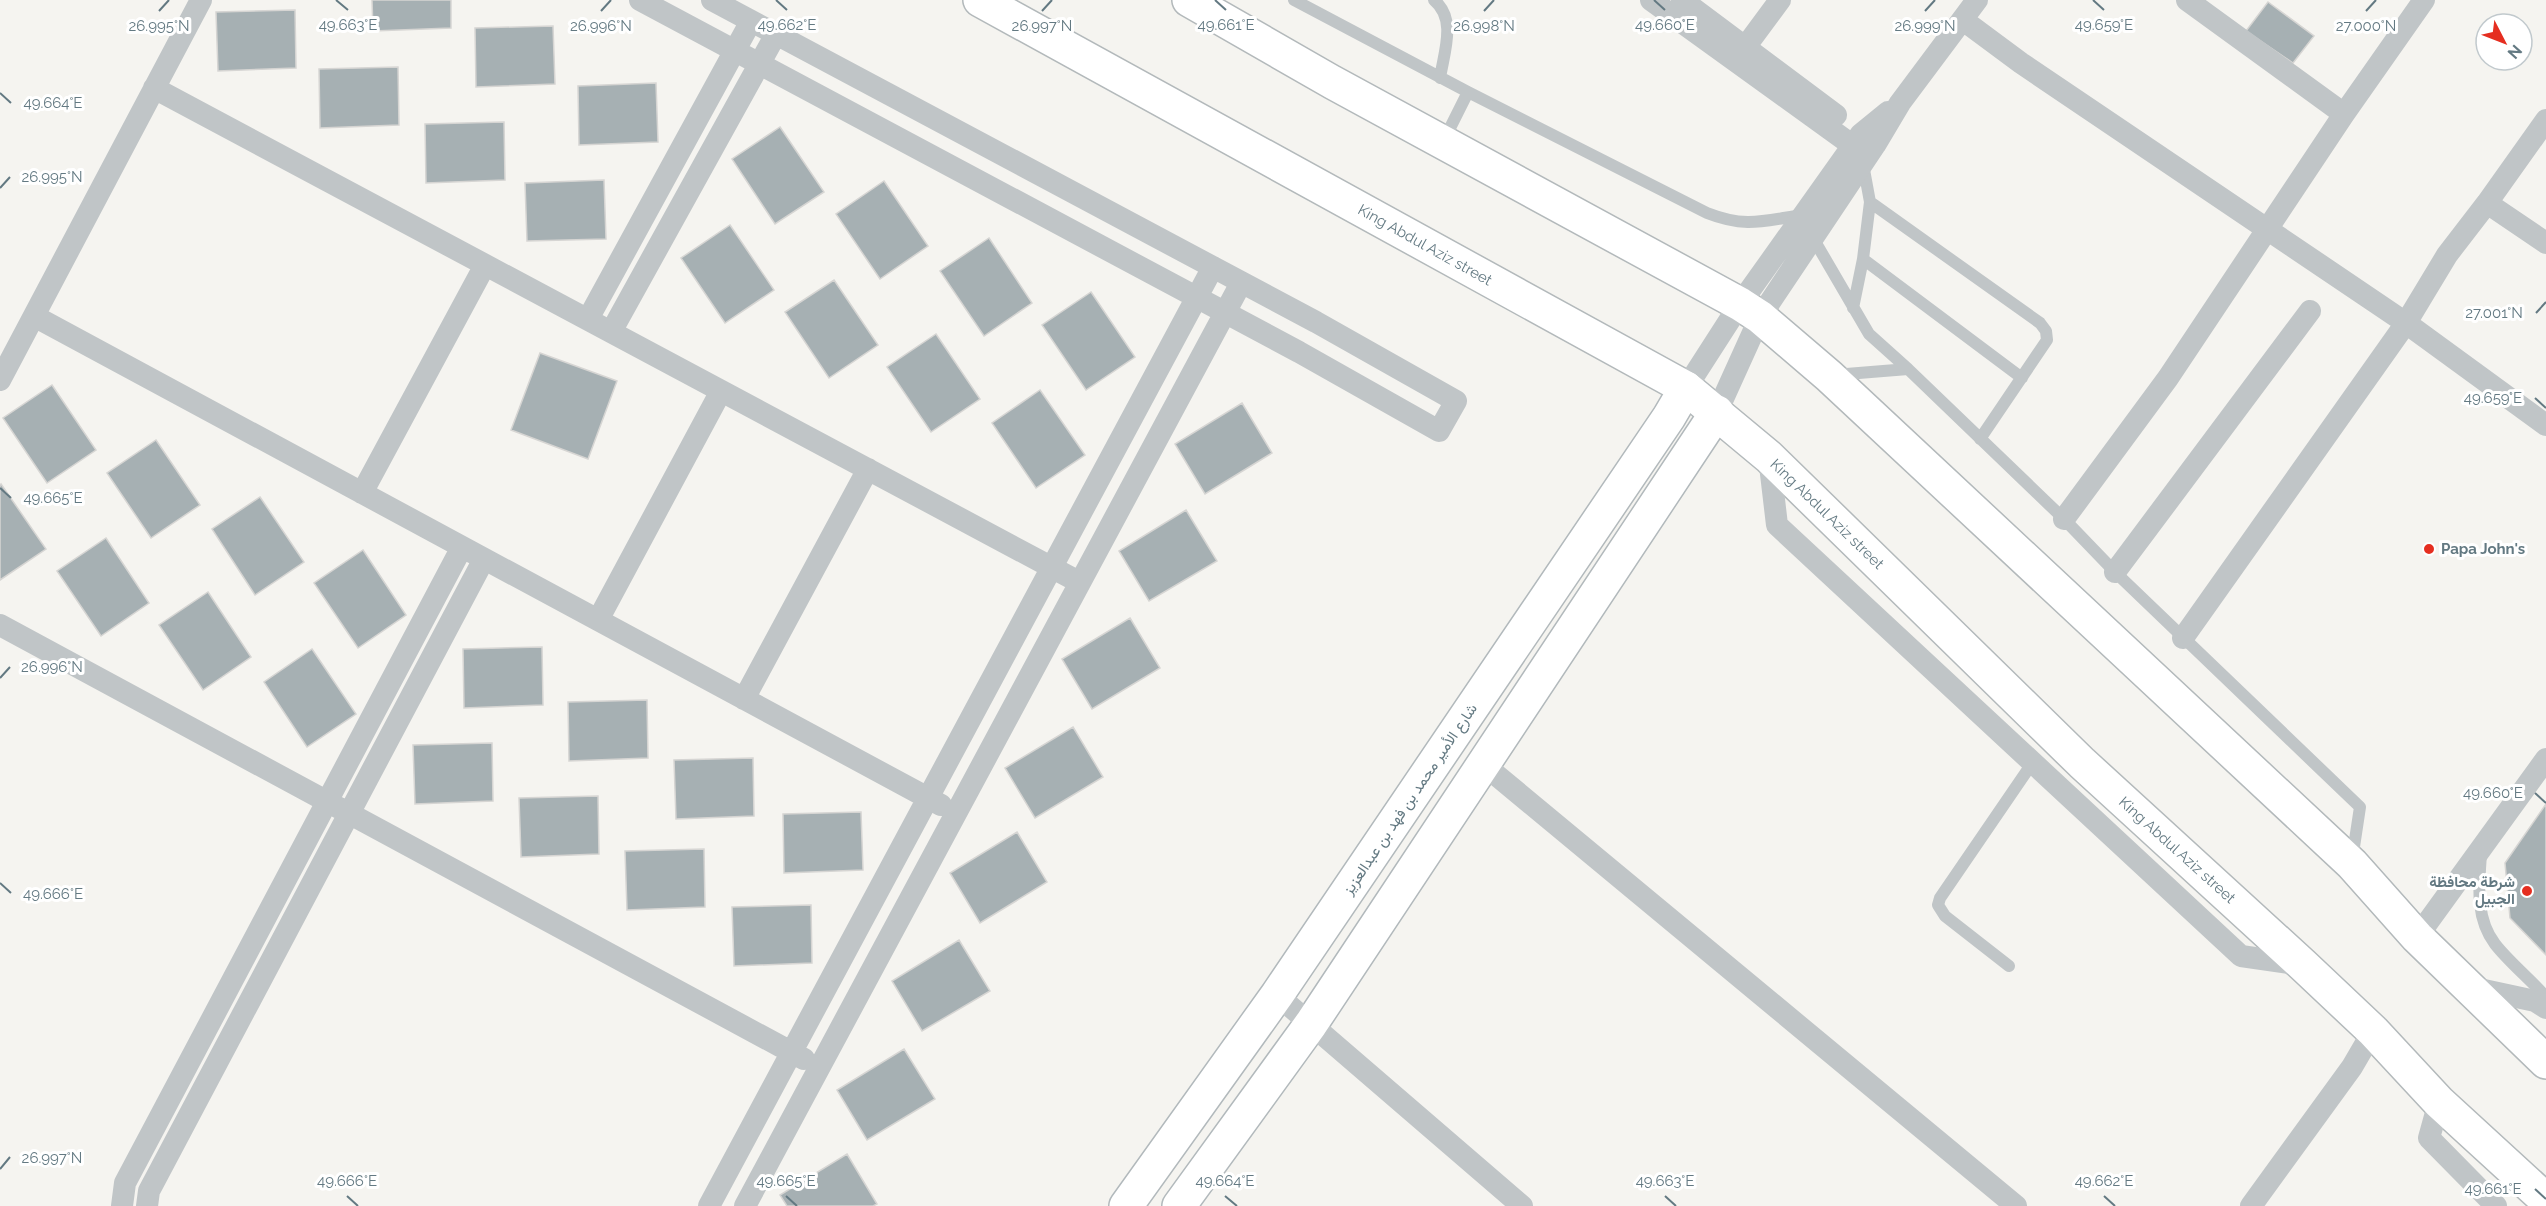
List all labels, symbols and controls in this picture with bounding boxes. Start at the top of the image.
north arrow [2474,12,2534,72]
text: 49.663°E [319,16,377,34]
text: 49.662°E [758,16,816,34]
text: 49.661°E [1197,16,1255,34]
text: 49.660°E [1635,16,1695,34]
text: 49.659°E [2075,16,2133,34]
text: 26.995°N [128,17,190,35]
text: 26.996°N [570,17,632,35]
text: 26.997°N [1012,17,1072,35]
text: 26.998°N [1453,17,1515,35]
text: 26.999°N [1894,17,1956,35]
text: 27.000°N [2336,17,2396,35]
text: N [2504,41,2526,63]
text: 49.664°E [23,94,83,112]
text: 26.995°N [21,168,83,186]
street label: King Abdul Aziz street [1355,201,1495,289]
text: 27.001°N [2465,304,2523,322]
text: 49.659°E [2464,389,2522,407]
street label: King Abdul Aziz street [1767,455,1887,573]
text: 49.665°E [23,489,83,507]
place label: Papa John's [2441,540,2525,558]
marker: Papa John's [2422,542,2436,556]
text: 26.996°N [21,658,83,676]
street label: شارع الأمير محمد بن فهد بن عبدالعزيز [1339,700,1483,900]
text: 49.660°E [2463,784,2523,802]
street label: King Abdul Aziz street [2115,793,2239,907]
place label: شرطة محافظة الجبيل [2429,873,2515,908]
marker: شرطة محافظة الجبيل [2520,884,2534,898]
text: 49.666°E [23,885,83,903]
text: 26.997°N [22,1149,82,1167]
text: 49.666°E [317,1172,377,1190]
text: 49.665°E [756,1172,816,1190]
text: 49.664°E [1195,1172,1255,1190]
text: 49.663°E [1636,1172,1694,1190]
text: 49.662°E [2075,1172,2133,1190]
text: 49.661°E [2464,1180,2522,1198]

